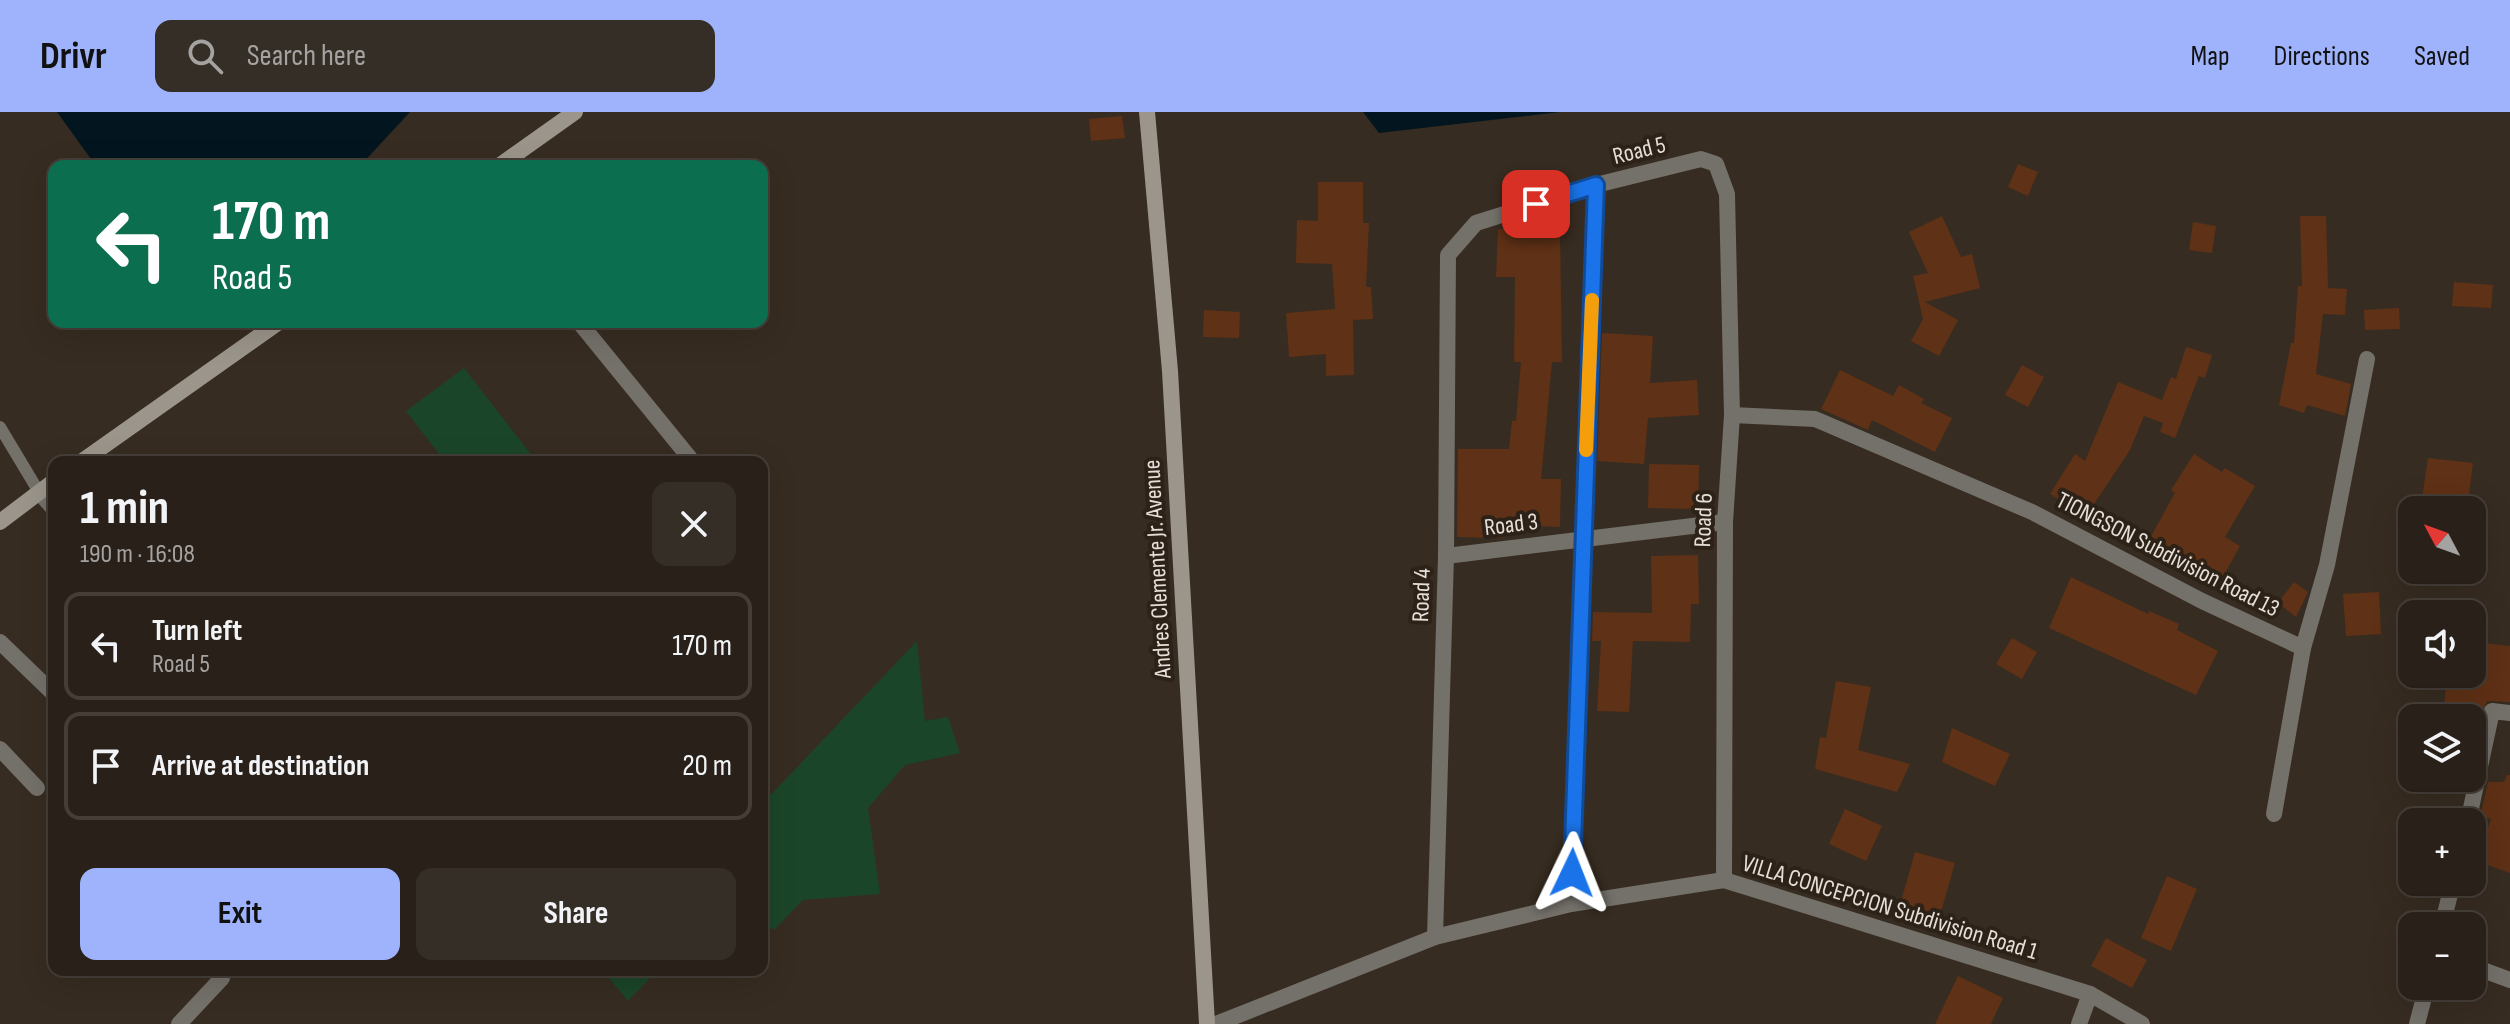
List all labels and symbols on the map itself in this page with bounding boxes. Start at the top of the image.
street label: Road 5 [1610,130,1669,171]
pin [1502,170,1570,238]
street label: Andres Clemente Jr. Avenue [1137,459,1178,680]
street label: TIONGSON Subdivision Road 13 [2051,486,2284,623]
street label: Road 6 [1688,492,1719,548]
north arrow [2398,496,2486,584]
street label: Road 3 [1483,507,1540,542]
street label: Road 4 [1406,568,1437,622]
position arrow [1530,831,1614,915]
street label: VILLA CONCEPCION Subdivision Road 1 [1739,849,2042,966]

